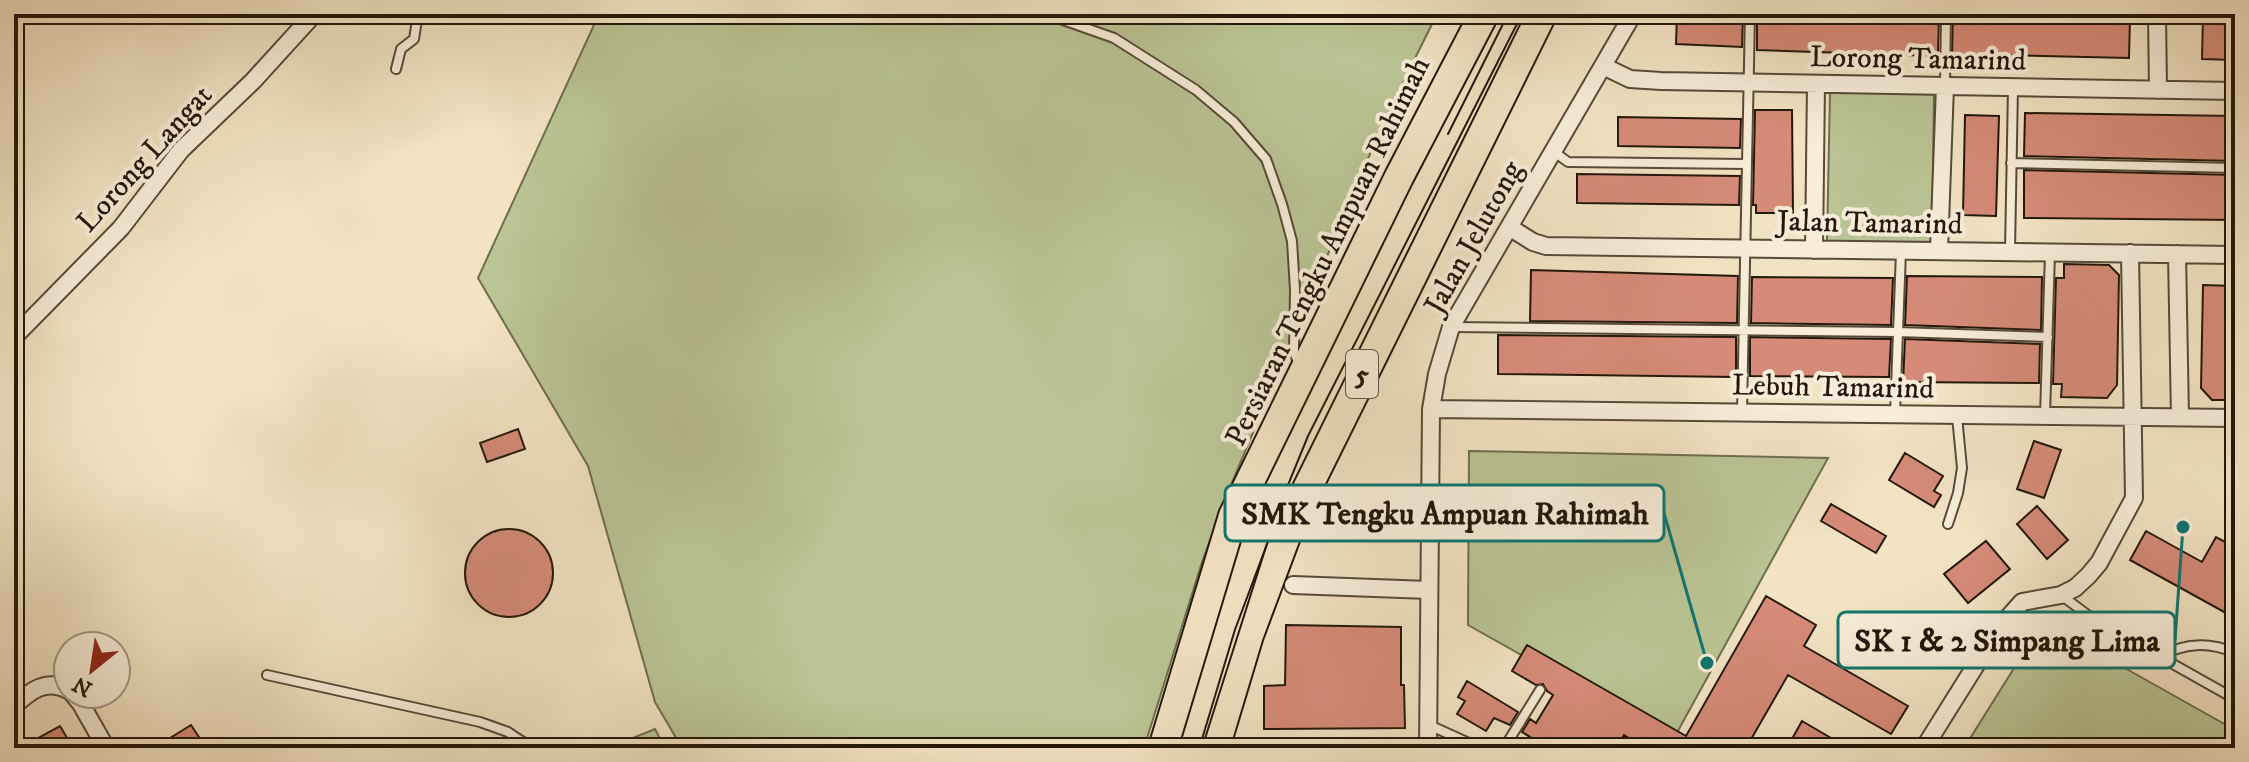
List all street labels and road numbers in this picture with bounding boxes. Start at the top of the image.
street label: Lorong Tamarind [1810,39,2026,80]
street label: Persiaran Tengku Ampuan Rahimah [1218,51,1439,452]
street label: Lorong Langat [69,78,221,240]
street label: Jalan Jelutong [1416,154,1532,324]
street label: Jalan Tamarind [1774,203,1963,244]
road number: 5 [1346,350,1378,398]
street label: Lebuh Tamarind [1732,367,1934,408]

